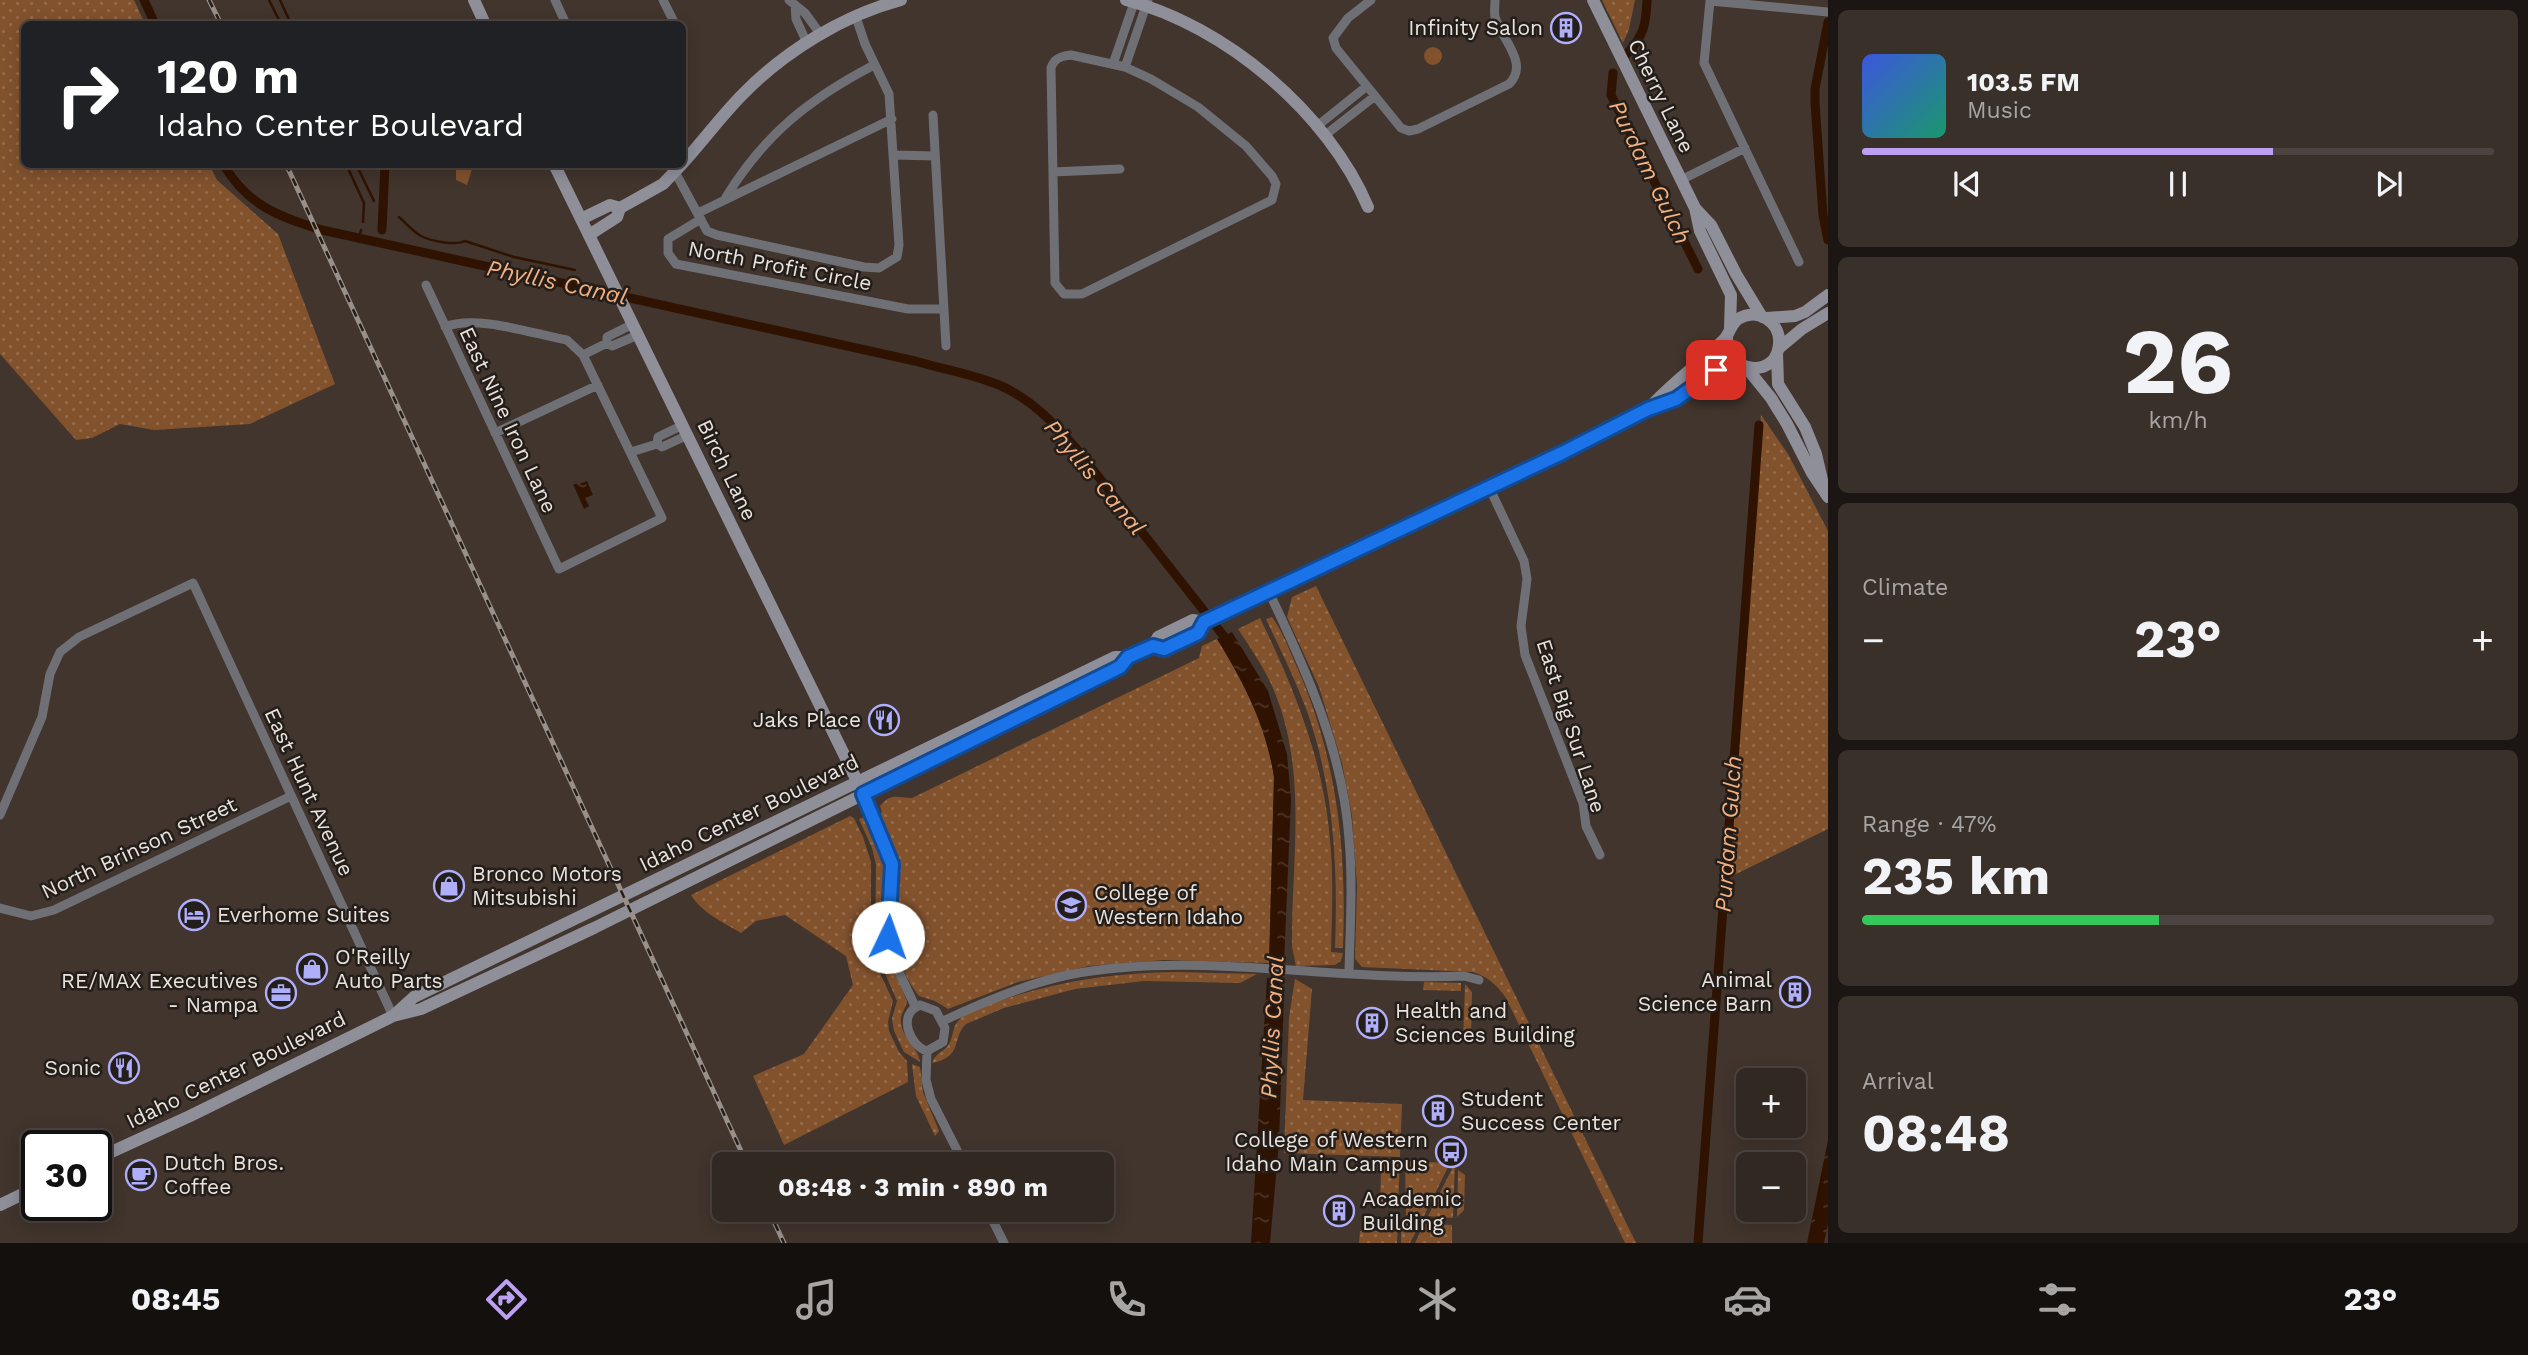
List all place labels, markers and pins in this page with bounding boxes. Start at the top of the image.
building icon: Infinity Salon [1549,11,1583,45]
place label: Infinity Salon [1408,15,1543,40]
pin [1686,340,1746,400]
restaurant icon: Jaks Place [867,703,901,737]
place label: Jaks Place [753,707,861,732]
place label: Bronco Motors Mitsubishi [472,861,622,910]
shop icon: Bronco Motors Mitsubishi [432,869,466,903]
place label: College of Western Idaho [1094,880,1243,929]
school or university icon: College of Western Idaho [1054,888,1088,922]
hotel icon: Everhome Suites [177,898,211,932]
place label: Everhome Suites [217,902,390,927]
place label: O'Reilly Auto Parts [335,944,443,993]
shop icon: O'Reilly Auto Parts [295,952,329,986]
place label: Animal Science Barn [1638,967,1773,1016]
place label: RE/MAX Executives - Nampa [61,968,258,1017]
building icon: Animal Science Barn [1778,975,1812,1009]
office icon: RE/MAX Executives - Nampa [264,976,298,1010]
place label: Health and Sciences Building [1395,998,1575,1047]
building icon: Health and Sciences Building [1355,1006,1389,1040]
restaurant icon: Sonic [107,1051,141,1085]
place label: Sonic [45,1055,101,1080]
place label: Student Success Center [1461,1086,1622,1135]
building icon: Student Success Center [1421,1094,1455,1128]
place label: College of Western Idaho Main Campus [1225,1127,1428,1176]
bus stop icon: College of Western Idaho Main Campus [1434,1135,1468,1169]
place label: Dutch Bros. Coffee [164,1150,284,1199]
cafe icon: Dutch Bros. Coffee [124,1158,158,1192]
place label: Academic Building [1362,1186,1462,1235]
building icon: Academic Building [1322,1194,1356,1228]

